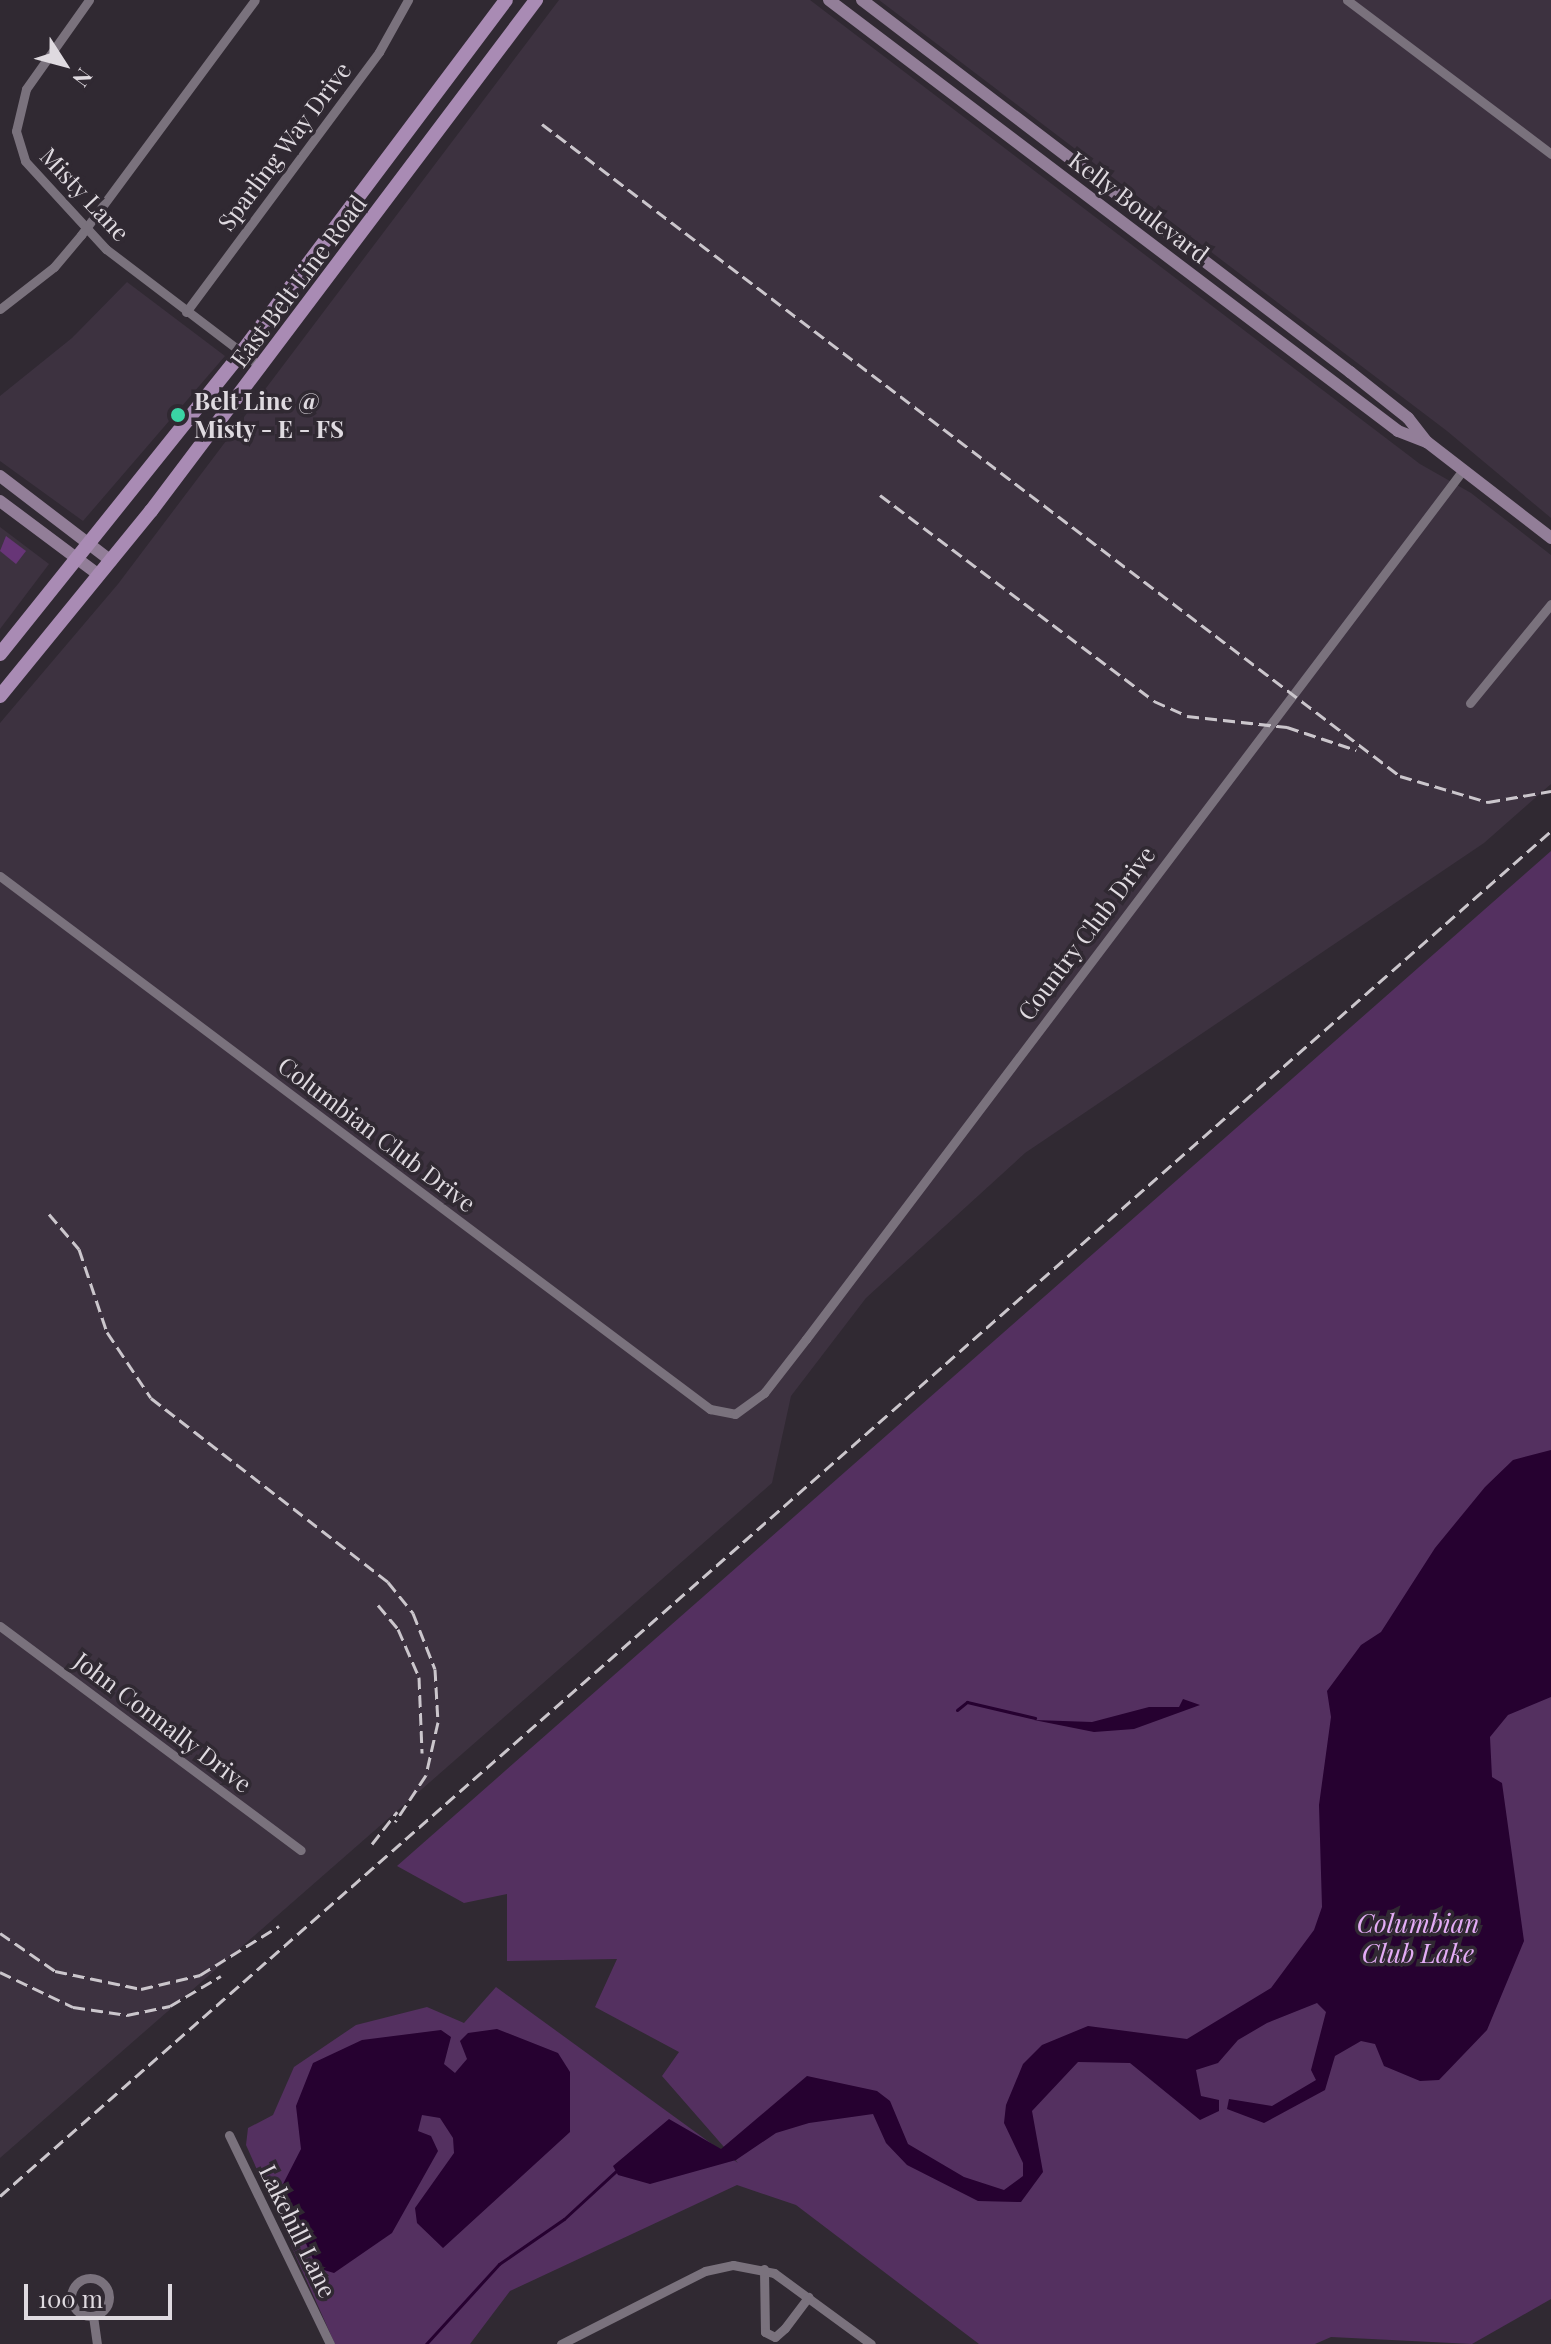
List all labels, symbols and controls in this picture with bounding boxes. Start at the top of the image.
north arrow [24,24,104,104]
street label: Sparling Way Drive [211,56,357,236]
text: N [67,63,100,93]
street label: Misty Lane [34,141,136,247]
street label: Kelly Boulevard [1063,145,1215,269]
street label: East Belt Line Road [224,189,372,373]
place label: Belt Line @ Misty - E - FS [194,387,345,443]
marker: Belt Line @ Misty - E - FS [169,406,187,424]
street label: Country Club Drive [1011,840,1161,1026]
street label: Columbian Club Drive [273,1050,481,1218]
street label: John Connally Drive [68,1646,258,1798]
water label: Columbian Club Lake [1357,1907,1479,1968]
street label: Lakehill Lane [253,2160,343,2302]
scale bar [28,2268,176,2318]
text: 100 m [38,2282,103,2314]

